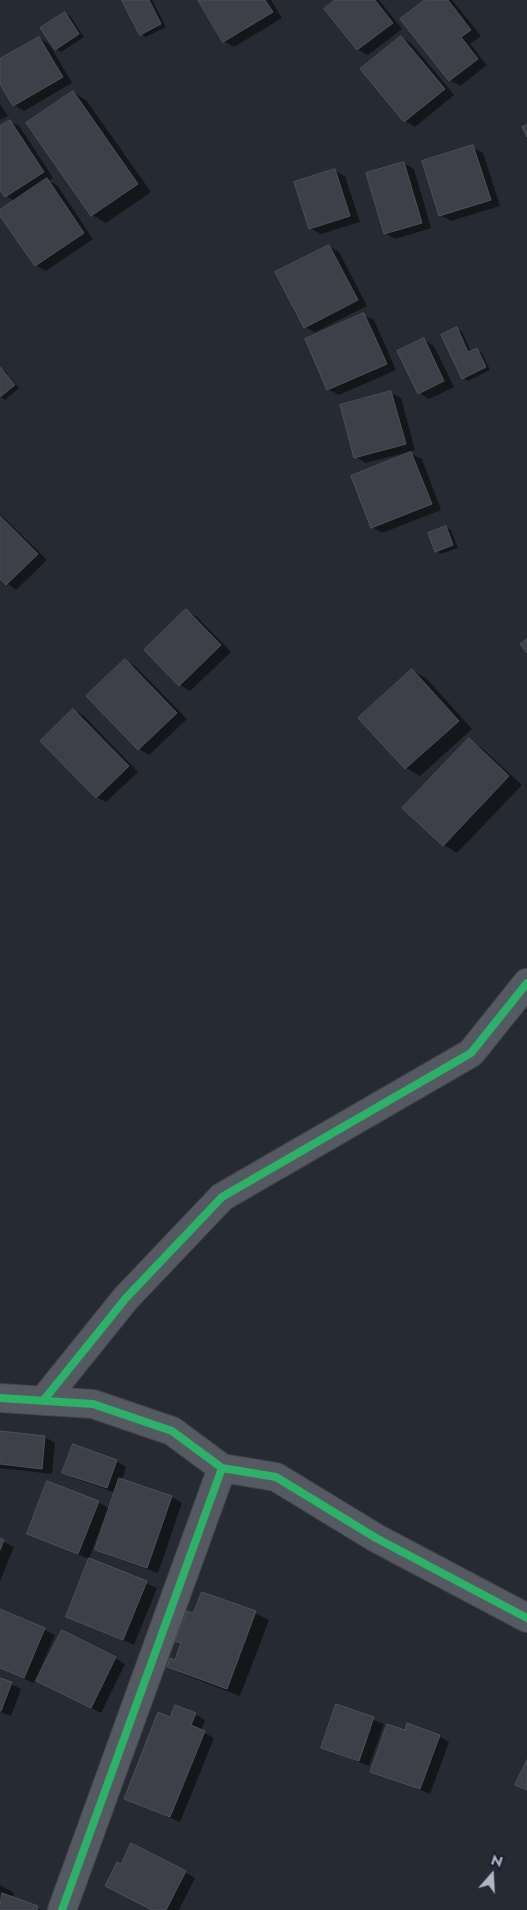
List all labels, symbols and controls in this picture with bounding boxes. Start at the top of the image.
north arrow [467,1850,517,1900]
text: N [488,1850,505,1872]

